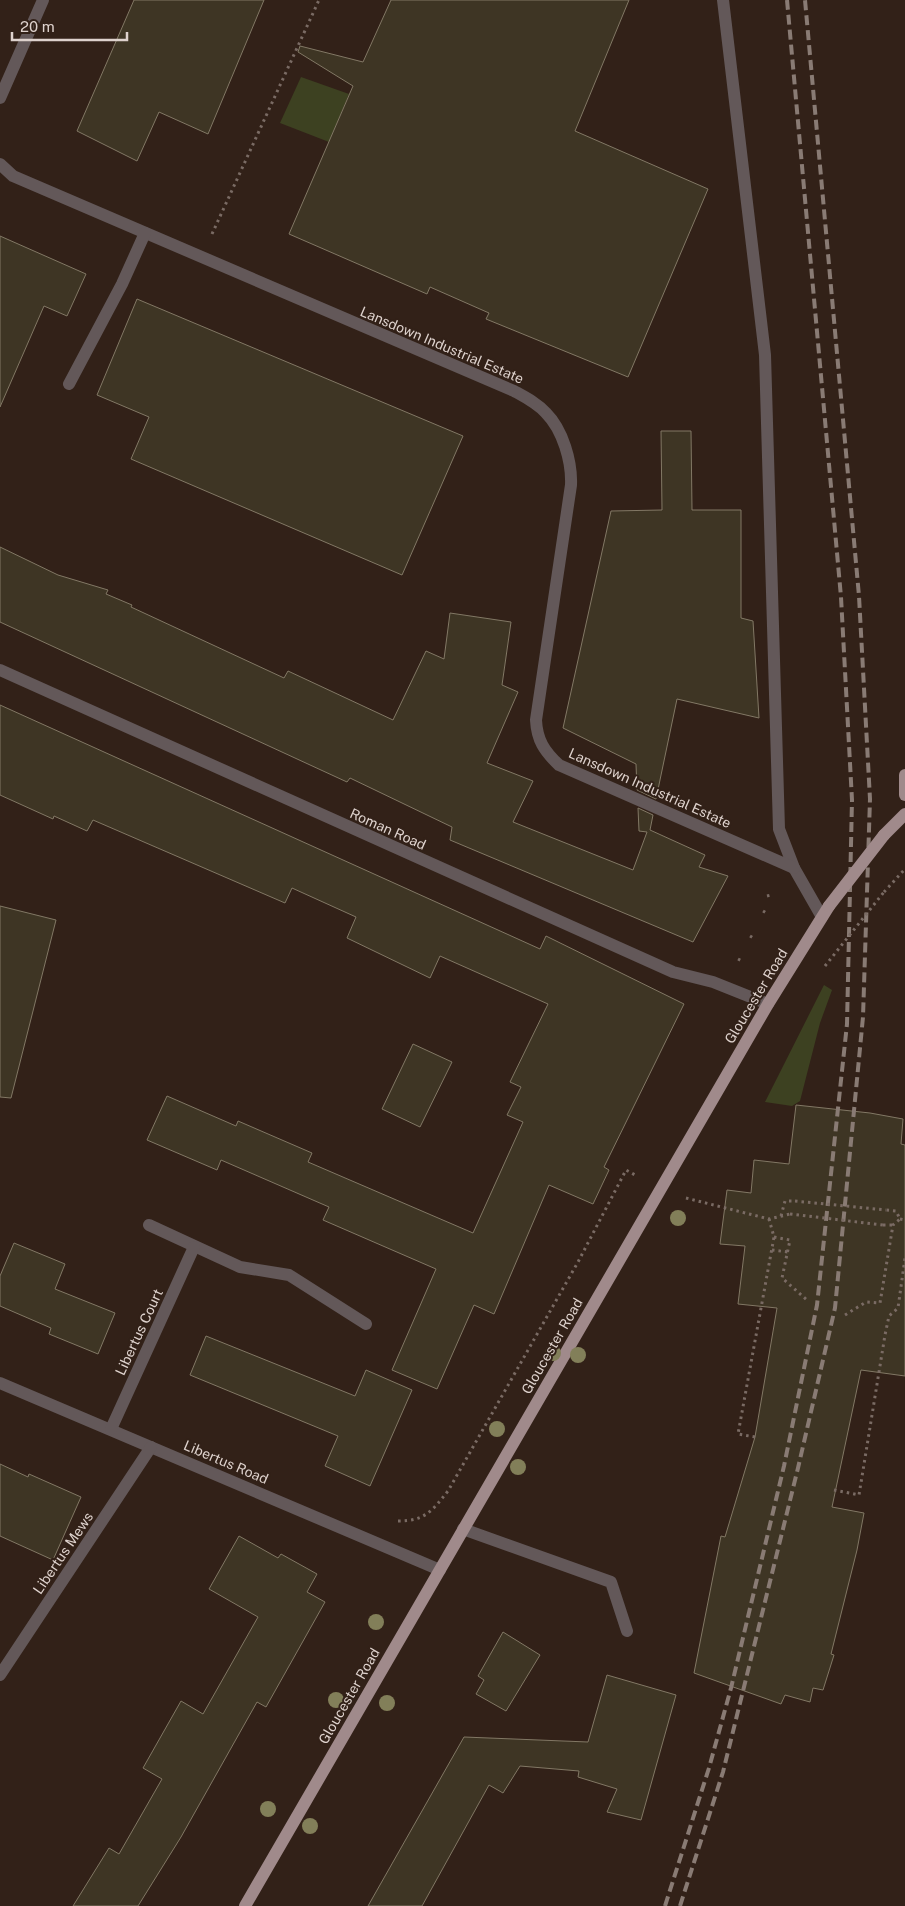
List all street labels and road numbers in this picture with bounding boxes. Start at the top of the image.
street label: Lansdown Industrial Estate [358,303,526,387]
street label: Lansdown Industrial Estate [566,745,734,831]
street label: Roman Road [347,805,429,853]
street label: Gloucester Road [721,946,791,1046]
street label: Libertus Court [112,1286,166,1378]
street label: Gloucester Road [518,1295,586,1397]
street label: Libertus Road [181,1437,271,1487]
street label: Libertus Mews [30,1509,96,1597]
street label: Gloucester Road [315,1645,383,1747]

